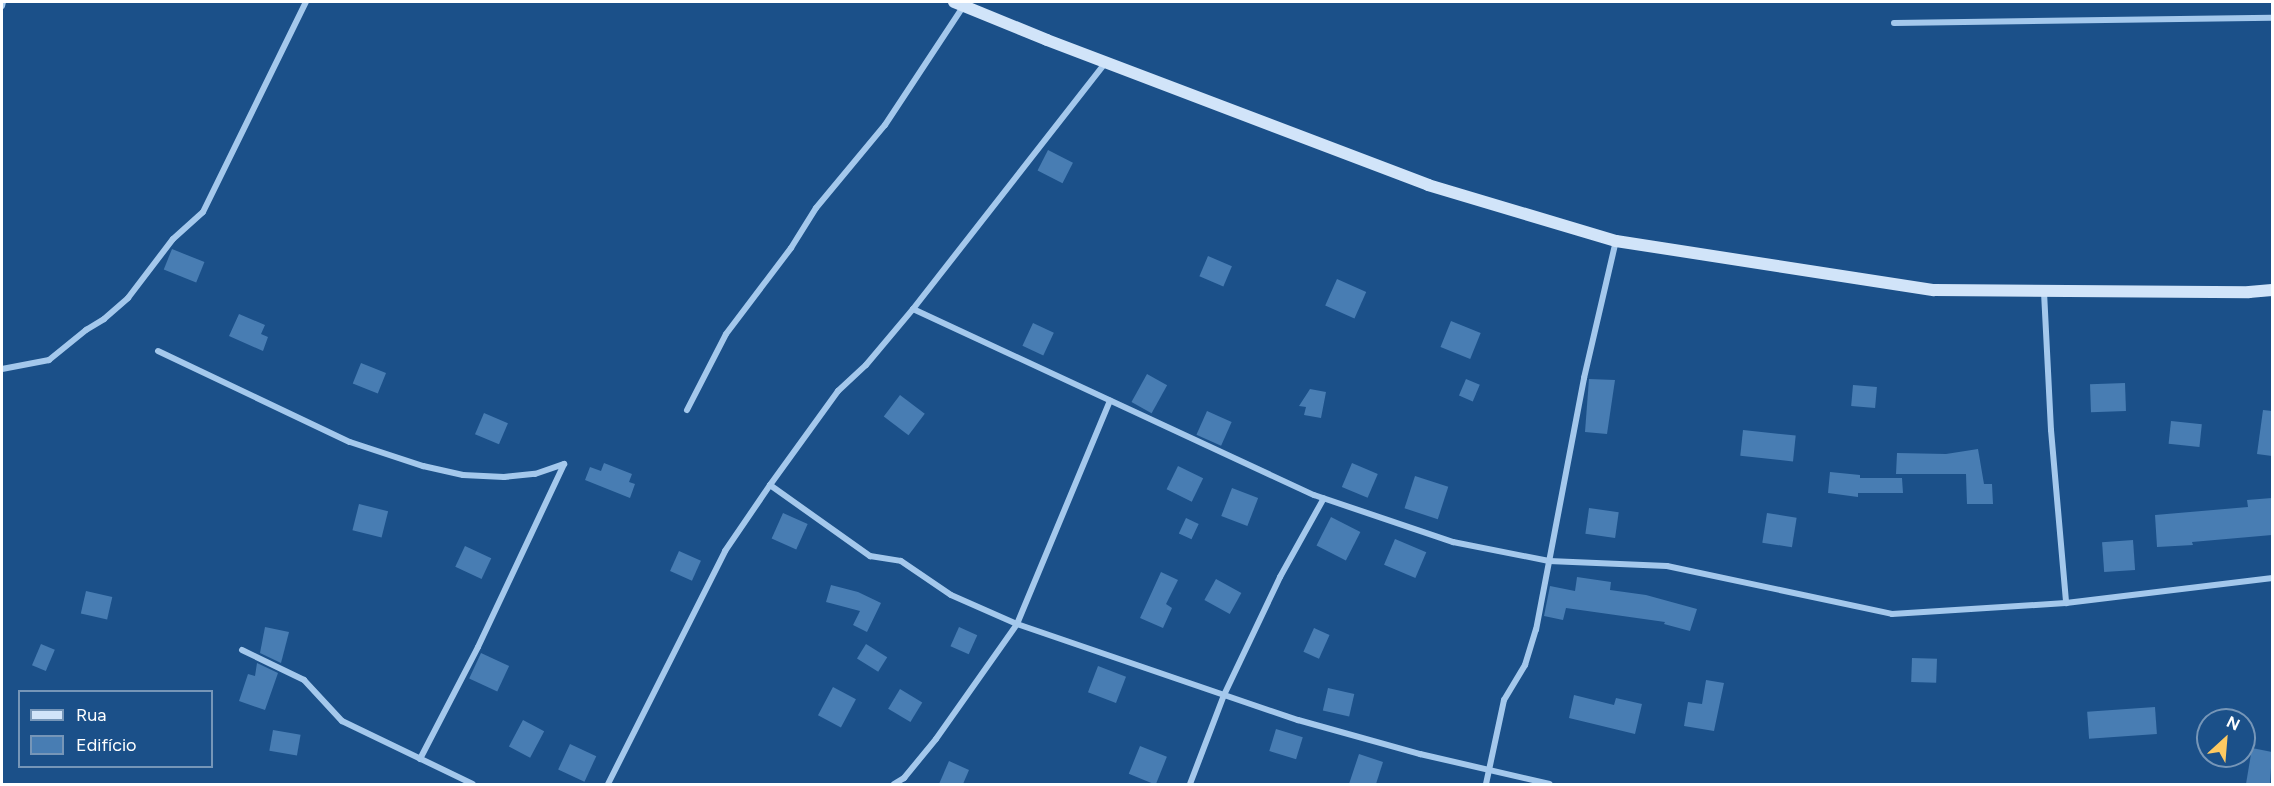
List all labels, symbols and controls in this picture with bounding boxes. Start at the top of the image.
legend [18,690,213,768]
text: Rua [76,704,107,726]
north arrow [2196,708,2256,768]
text: N [2224,712,2243,734]
text: Edifício [76,734,137,756]

